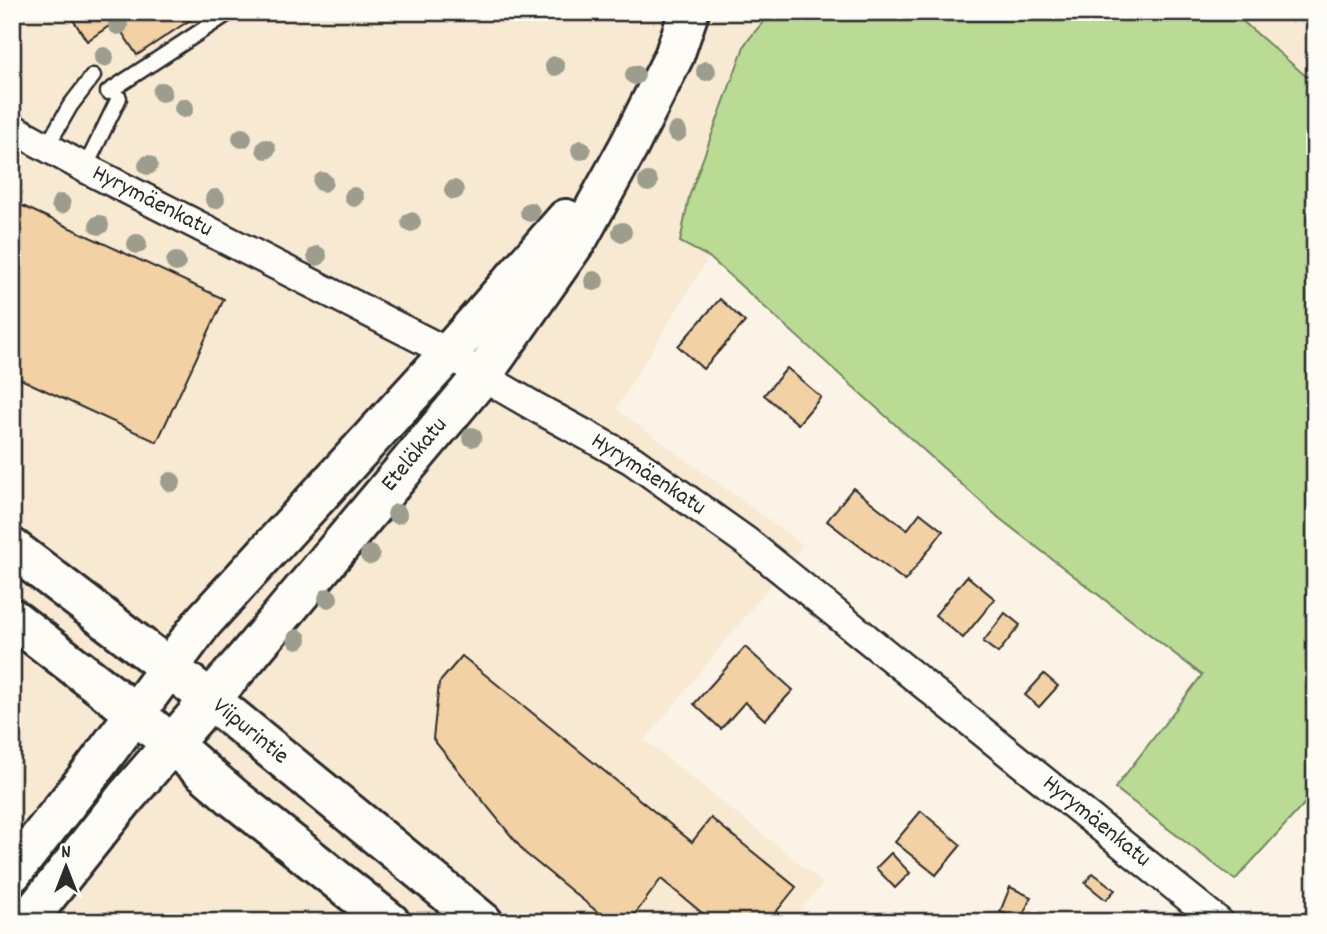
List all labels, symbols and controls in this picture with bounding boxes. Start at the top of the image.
street label: Hyrymäenkatu [86,157,218,247]
street label: Eteläkatu [374,410,456,500]
street label: Hyrymäenkatu [584,425,712,525]
street label: Viipurintie [204,690,296,774]
street label: Hyrymäenkatu [1034,768,1158,876]
north arrow [32,832,102,902]
text: N [61,840,71,867]

